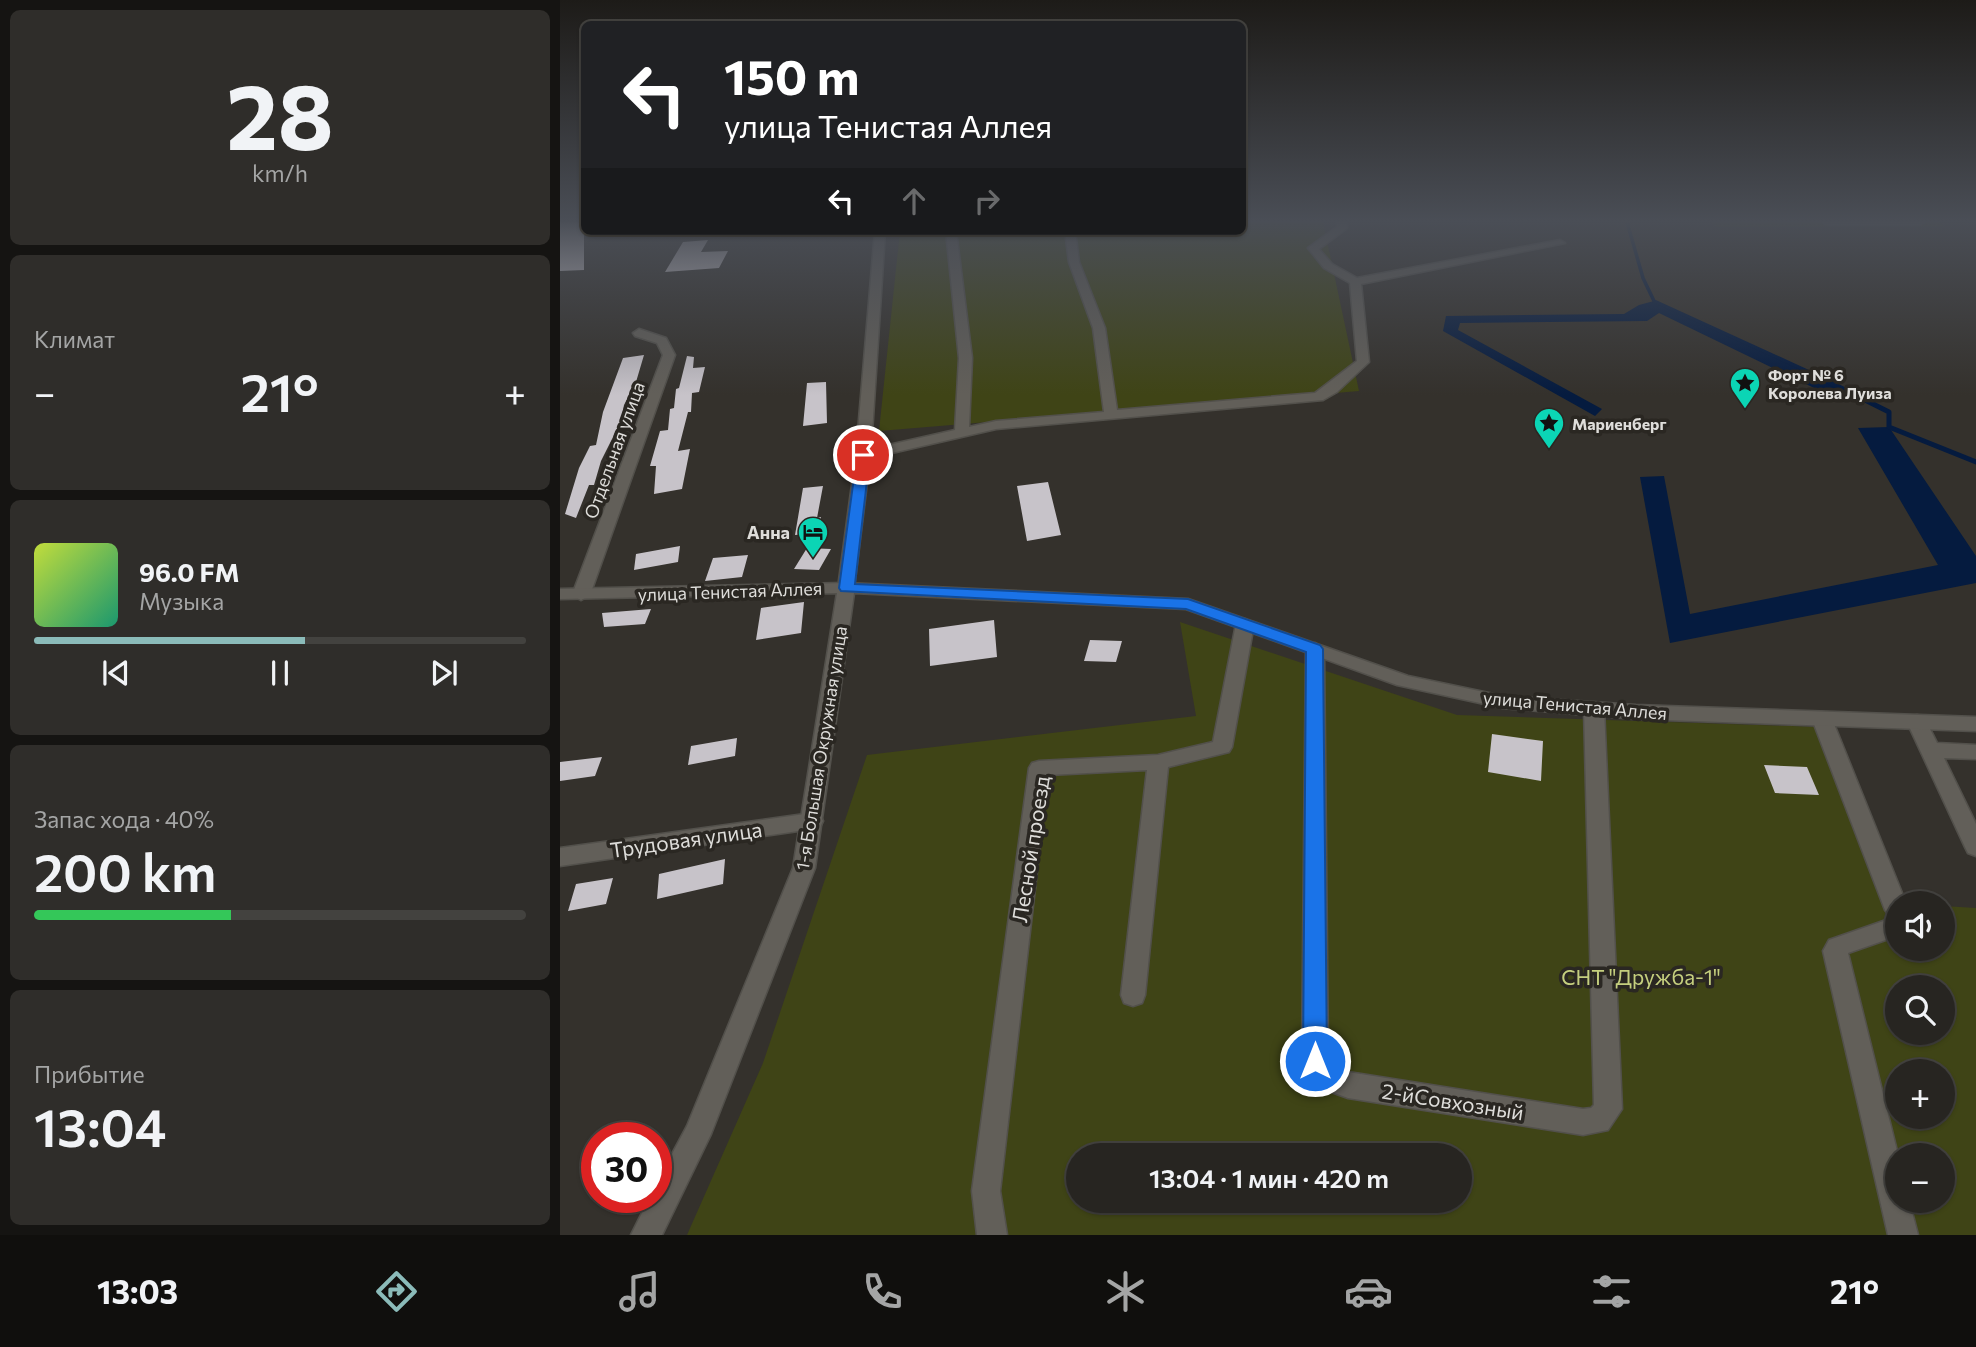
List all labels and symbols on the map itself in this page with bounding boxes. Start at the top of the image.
place label: Форт № 6 Королева Луиза [1768,365,1891,402]
place icon: Форт № 6 Королева Луиза [1728,366,1762,410]
street label: Отдельная улица [579,378,649,522]
place icon: Мариенберг [1532,406,1566,450]
place label: Мариенберг [1572,414,1667,433]
pin [833,425,893,485]
hotel icon: Анна [796,515,830,559]
place label: Анна [747,521,790,543]
street label: улица Тенистая Аллея [637,577,823,605]
street label: 1-я Большая Окружная улица [791,624,851,872]
street label: улица Тенистая Аллея [1482,686,1668,724]
street label: Лесной проезд [1006,774,1054,924]
street label: Трудовая улица [608,816,764,862]
park label: СНТ "Дружба-1" [1561,964,1721,989]
position arrow [1278,1024,1352,1098]
street label: 2-йСовхозный [1380,1077,1526,1125]
speed limit sign: 30 [581,1122,672,1213]

